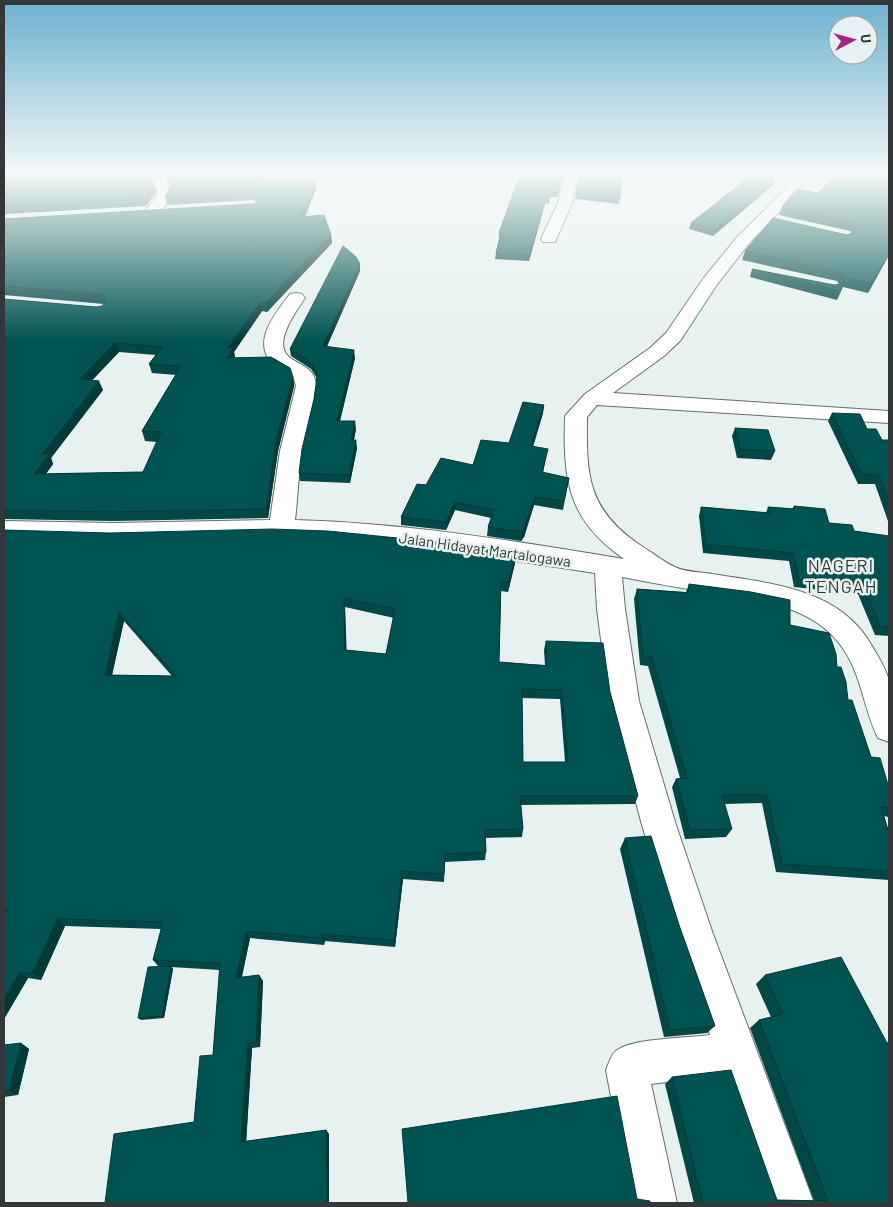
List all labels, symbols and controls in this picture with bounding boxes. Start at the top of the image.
north arrow [828,15,878,65]
text: U [858,33,875,44]
street label: Jalan Hidayat Martalogawa [398,528,572,570]
district label: NAGERI TENGAH [804,554,878,597]

